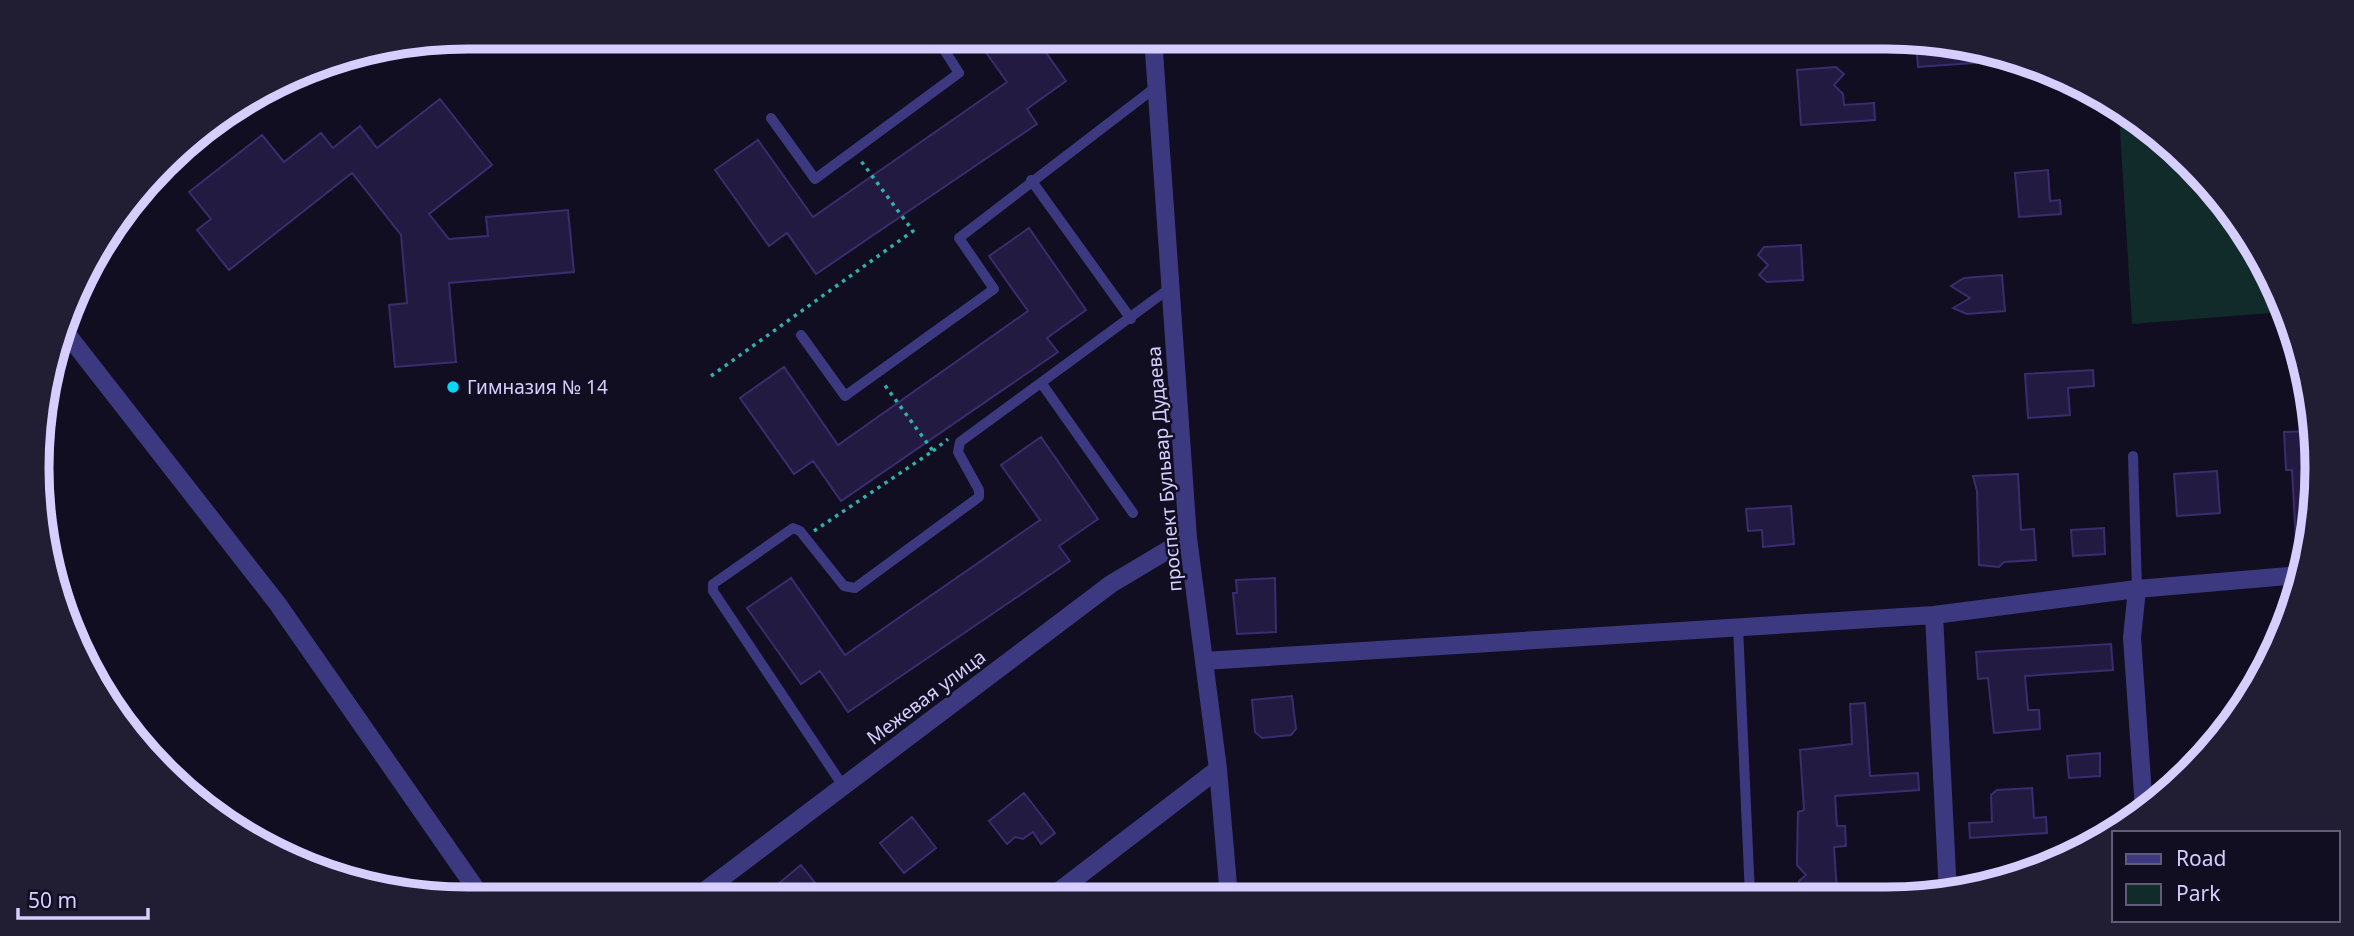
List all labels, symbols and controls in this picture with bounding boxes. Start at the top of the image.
street label: проспект Бульвар Дудаева [1140,345,1188,593]
place label: Гимназия № 14 [467,374,608,400]
marker: Гимназия № 14 [445,379,461,395]
street label: Межевая улица [861,644,991,750]
legend [2112,831,2340,922]
text: Road [2176,844,2226,872]
scale bar [18,876,147,920]
text: Park [2176,879,2221,907]
text: 50 m [28,886,77,914]

